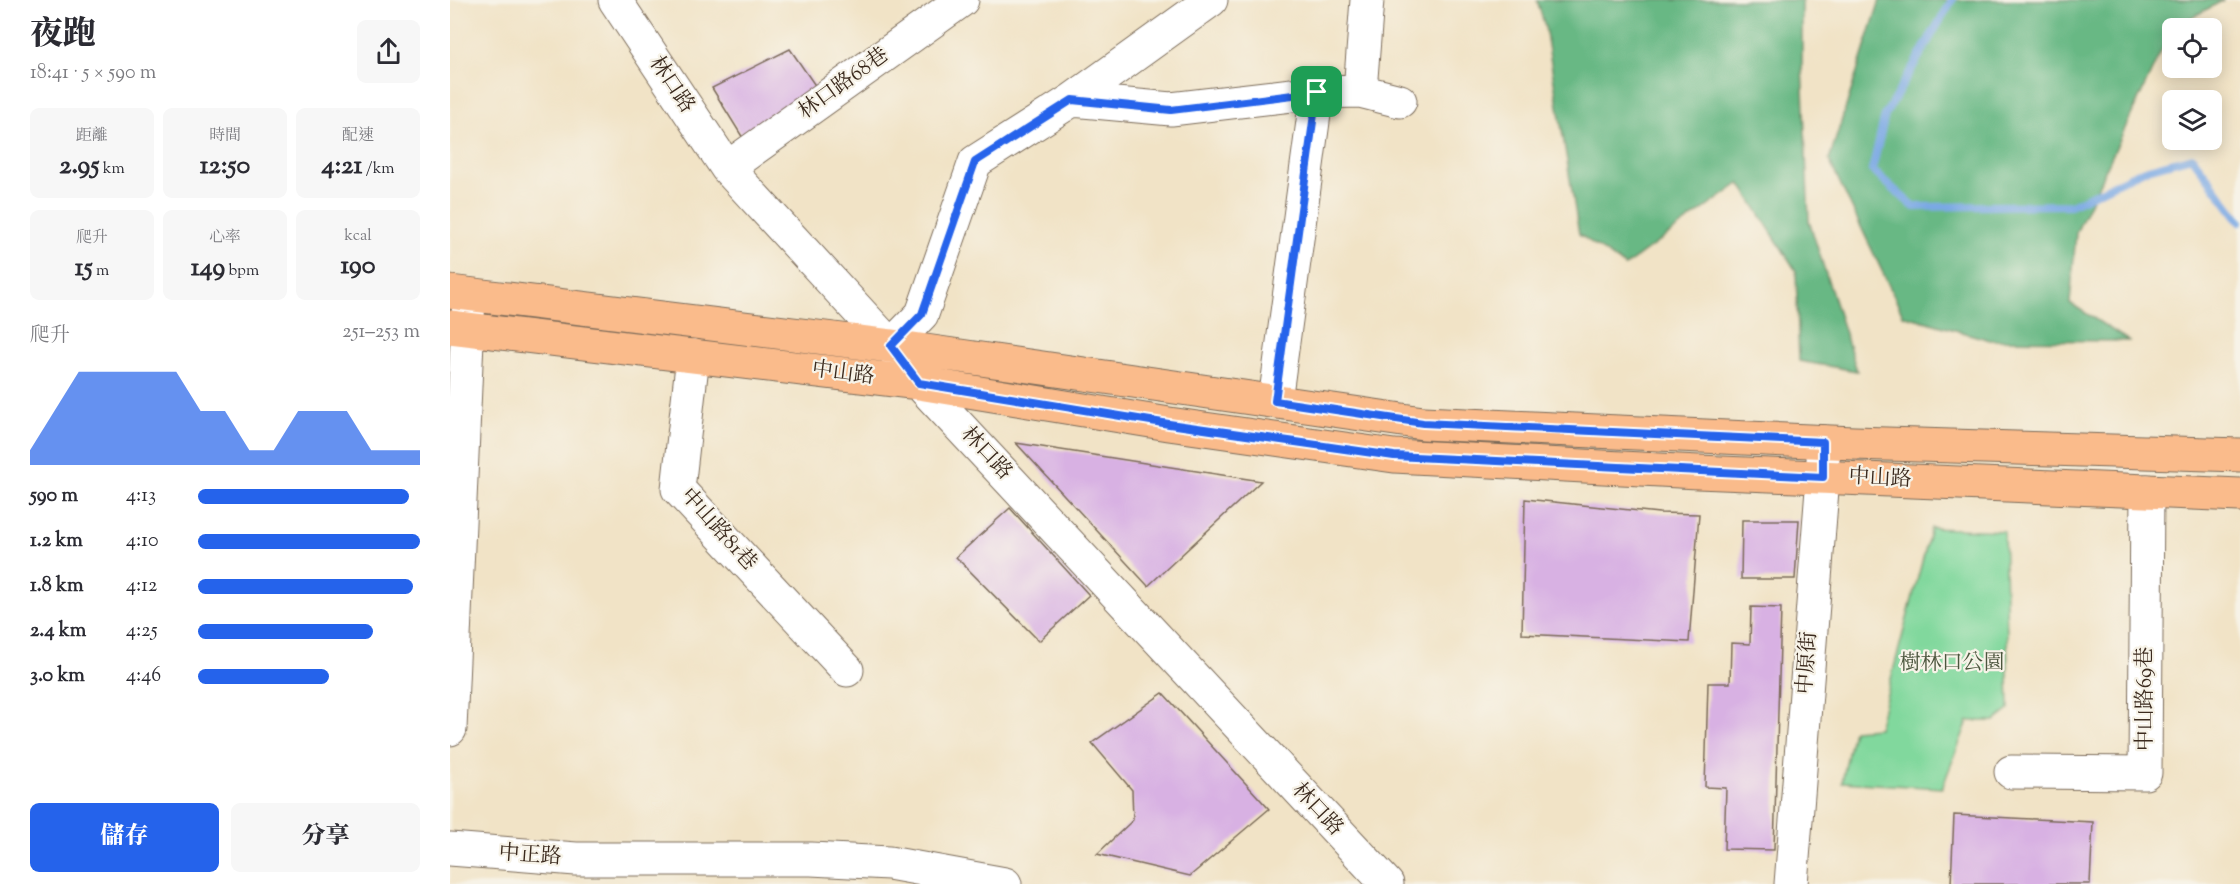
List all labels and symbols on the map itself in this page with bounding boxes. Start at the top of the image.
street label: 林口路68巷 [793,41,895,127]
street label: 林口路 [641,50,701,120]
pin [1291,66,1342,117]
street label: 中山路 [810,355,876,393]
street label: 林口路 [954,421,1018,487]
street label: 中山路 [1848,462,1912,496]
street label: 中山路81巷 [673,482,763,578]
street label: 中原街 [1791,631,1825,695]
street label: 中山路69巷 [2131,647,2161,751]
park label: 樹林口公園 [1900,649,2005,679]
street label: 林口路 [1285,777,1349,843]
street label: 中正路 [498,839,562,873]

